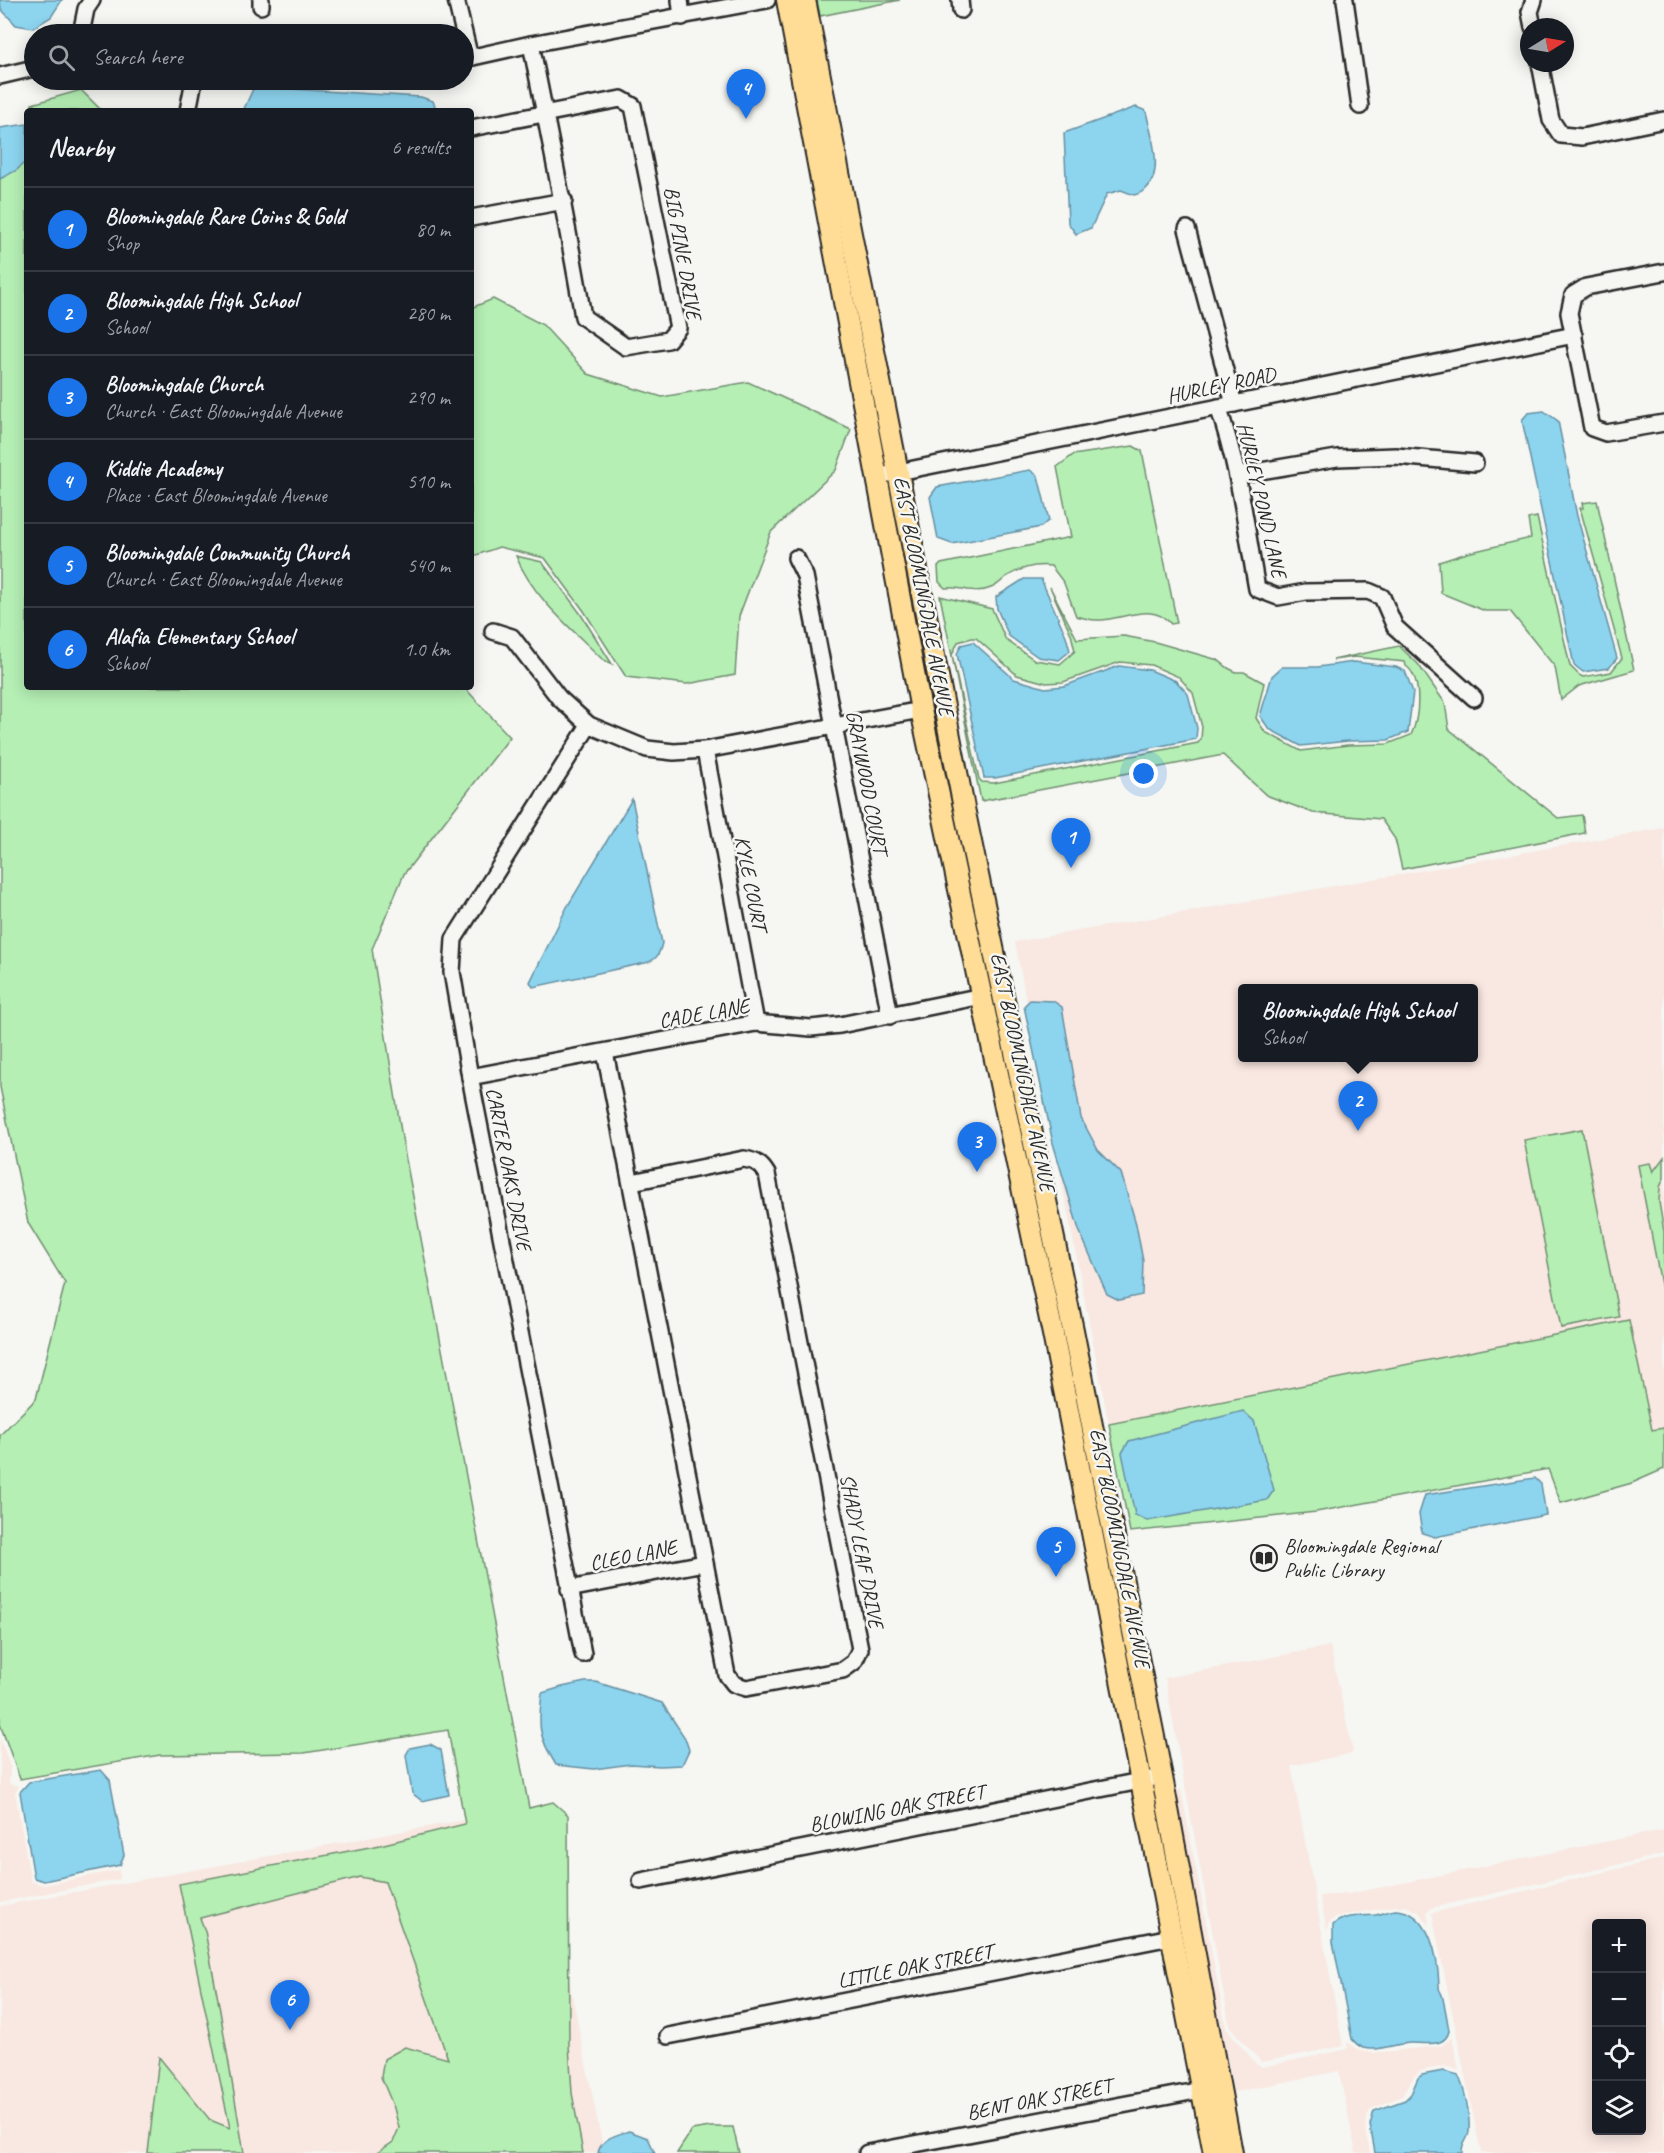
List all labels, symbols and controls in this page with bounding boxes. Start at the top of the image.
north arrow [1520,18,1574,72]
search box [24,24,474,90]
icon: search [45,41,78,74]
text: Search here [93,43,183,71]
pin: 4 [726,70,766,119]
text: Nearby [48,131,113,164]
text: 6 results [391,135,450,160]
street label: BIG PINE DRIVE [659,185,708,324]
text: Bloomingdale Rare Coins & Gold [105,203,345,231]
text: 1 [63,217,72,242]
text: 80 m [416,217,450,242]
text: Shop [105,231,139,256]
text: Bloomingdale High School [105,287,298,315]
text: 2 [63,301,72,326]
text: 280 m [407,301,450,326]
text: School [105,315,148,340]
street label: HURLEY ROAD [1164,360,1280,409]
text: Bloomingdale Church [105,371,263,399]
text: 3 [63,385,72,410]
text: 290 m [407,385,450,410]
text: Church · East Bloomingdale Avenue [105,399,342,424]
street label: HURLEY POND LANE [1231,420,1293,583]
text: Kiddie Academy [105,455,222,483]
text: 4 [63,469,72,494]
text: 510 m [407,469,450,494]
street label: EAST BLOOMINGDALE AVENUE [888,474,960,720]
text: Place · East Bloomingdale Avenue [105,483,327,508]
text: Bloomingdale Community Church [105,539,350,567]
text: 5 [63,553,72,578]
text: 540 m [407,553,450,578]
text: Church · East Bloomingdale Avenue [105,567,342,592]
text: Alafia Elementary School [105,623,294,651]
text: 6 [63,637,72,662]
text: 1.0 km [404,637,450,662]
text: School [105,651,148,676]
street label: GRAYWOOD COURT [840,708,895,861]
your location [1129,759,1158,788]
pin: 1 [1052,818,1090,868]
street label: KYLE COURT [729,834,774,938]
street label: EAST BLOOMINGDALE AVENUE [985,950,1062,1196]
popup [1238,984,1478,1062]
street label: CADE LANE [657,992,754,1034]
text: Bloomingdale High School [1262,997,1454,1025]
text: School [1262,1025,1305,1050]
pin: 2 [1338,1082,1378,1131]
street label: CARTER OAKS DRIVE [480,1085,538,1255]
pin: 3 [958,1122,996,1172]
street label: EAST BLOOMINGDALE AVENUE [1084,1426,1156,1672]
street label: SHADY LEAF DRIVE [834,1472,890,1633]
pin: 5 [1036,1528,1076,1577]
street label: CLEO LANE [587,1533,682,1576]
place label: Bloomingdale Regional Public Library [1284,1533,1442,1583]
library icon: Bloomingdale Regional Public Library [1249,1543,1279,1573]
street label: BLOWING OAK STREET [807,1777,991,1838]
map controls [1592,1919,1646,2135]
button: + [1592,1919,1646,1973]
street label: LITTLE OAK STREET [835,1937,1000,1994]
button: − [1592,1973,1646,2027]
pin: 6 [270,1980,310,2030]
button: locate [1592,2027,1646,2081]
street label: BENT OAK STREET [964,2071,1119,2126]
button: layers [1592,2081,1646,2135]

